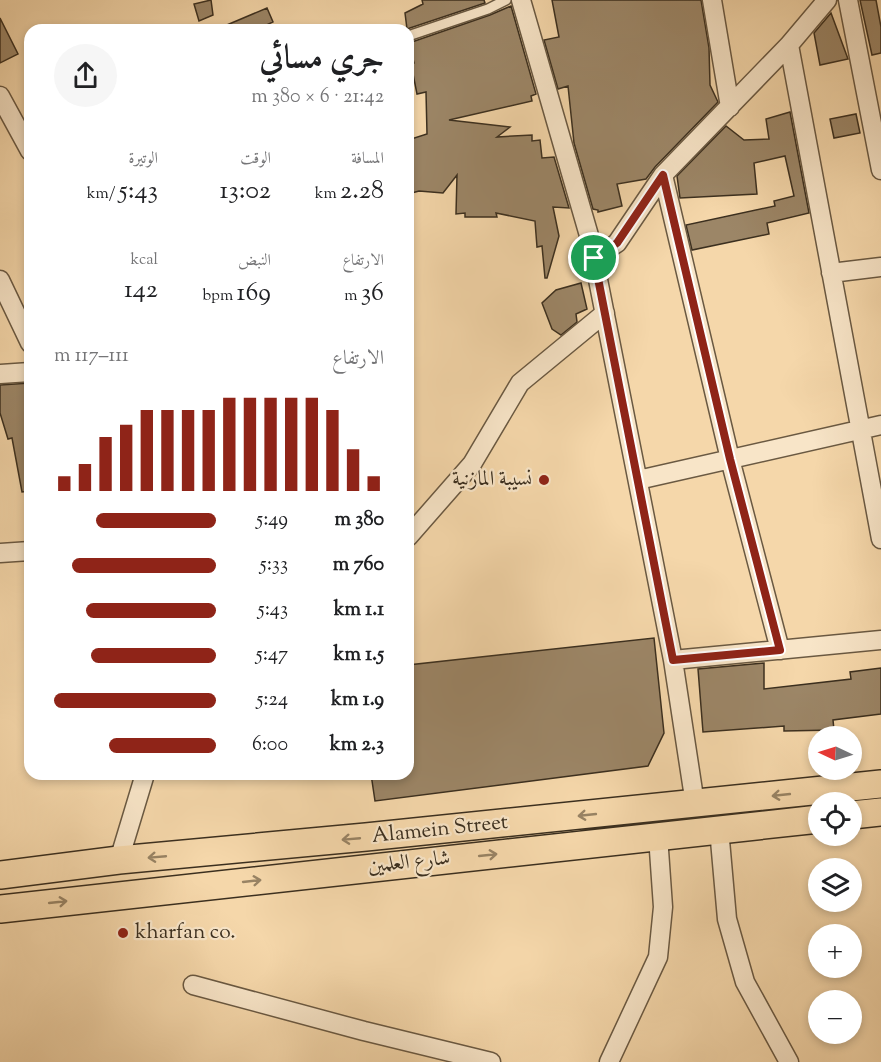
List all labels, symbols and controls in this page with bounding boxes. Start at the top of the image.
text: جري مسائي [259,36,384,84]
button: share [54,44,117,107]
text: 21:42 · 6 × 380 m [251,83,384,112]
text: الوتيرة [128,148,158,171]
text: الوقت [240,148,271,171]
text: المسافة [351,148,384,171]
text: 5:43 [119,173,158,210]
text: 13:02 [219,173,271,210]
text: 2.28 [340,173,384,210]
text: /km [87,183,119,206]
text: km [315,183,340,206]
pin [568,232,619,283]
icon: arrive [577,241,610,274]
text: kcal [131,249,158,272]
text: النبض [238,250,271,273]
text: الارتفاع [342,250,384,273]
text: 142 [124,272,158,309]
text: 169 [237,275,271,312]
text: 36 [361,275,384,312]
text: bpm [202,285,237,308]
text: m [344,285,361,308]
text: 111–117 m [54,342,129,371]
text: الارتفاع [332,345,384,374]
place label: نسيبة المازنية [452,465,532,495]
marker: نسيبة المازنية [537,473,551,487]
text: 5:49 [256,506,288,535]
text: 380 m [335,506,384,535]
text: 5:33 [260,551,288,580]
text: 760 m [333,551,384,580]
text: 5:43 [258,596,288,625]
text: 1.1 km [334,596,384,625]
text: 5:47 [256,641,288,670]
text: 1.5 km [334,641,384,670]
text: 5:24 [257,686,288,715]
text: 1.9 km [331,686,384,715]
north arrow [808,726,862,780]
map controls [808,726,862,1044]
text: 6:00 [252,731,288,760]
text: 2.3 km [330,731,384,760]
one-way arrow [772,790,792,801]
button: locate [808,792,862,846]
street label: Alamein Street [371,808,509,852]
one-way arrow [578,810,598,821]
one-way arrow [342,834,362,845]
street label: شارع العلمين [366,844,452,883]
one-way arrow [477,849,497,860]
one-way arrow [148,852,168,863]
button: layers [808,858,862,912]
one-way arrow [242,875,261,886]
one-way arrow [48,897,68,908]
place label: kharfan co. [135,918,236,948]
button: + [808,924,862,978]
marker: kharfan co. [116,926,130,940]
button: − [808,990,862,1044]

